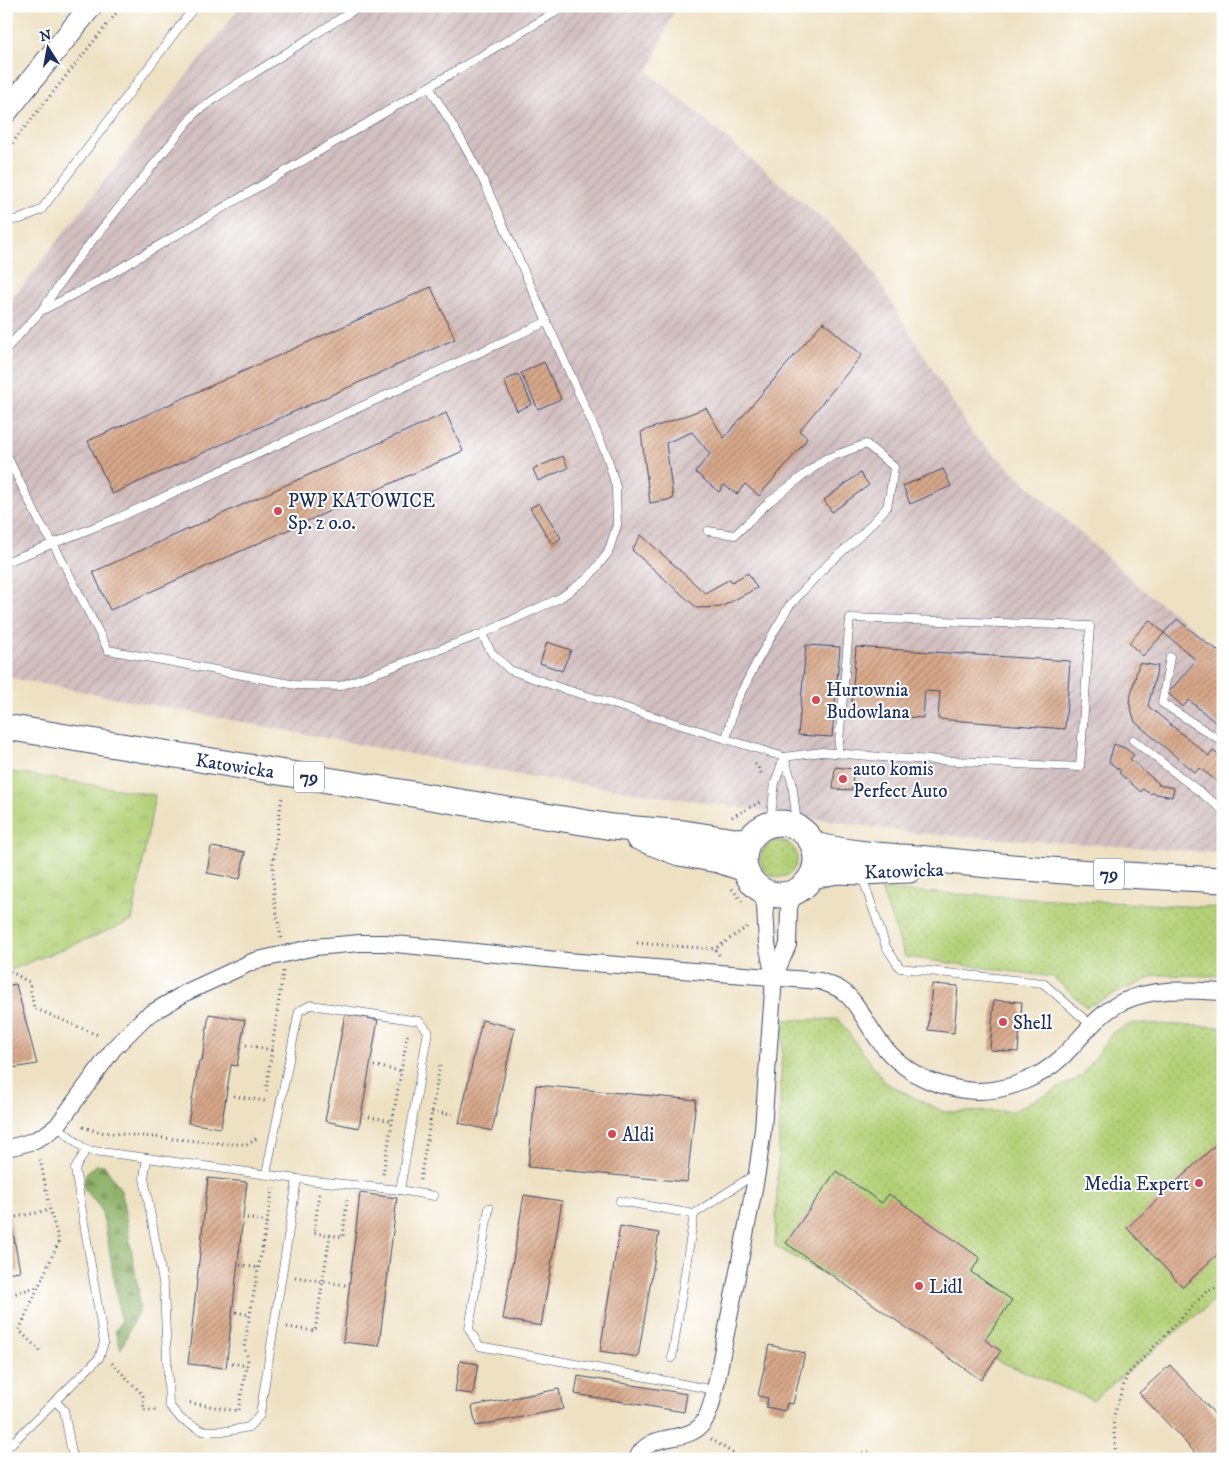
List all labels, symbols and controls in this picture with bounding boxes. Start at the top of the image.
north arrow [22,22,72,72]
text: N [38,26,54,46]
place label: PWP KATOWICE Sp. z o.o. [288,490,435,535]
marker: PWP KATOWICE Sp. z o.o. [272,505,284,517]
place label: Hurtownia Budowlana [826,679,909,724]
marker: Hurtownia Budowlana [810,694,822,706]
street label: Katowicka [194,749,276,784]
place label: auto komis Perfect Auto [853,758,948,803]
road number: 79 [294,762,324,792]
marker: auto komis Perfect Auto [837,773,849,785]
street label: Katowicka [864,859,944,884]
road number: 79 [1094,859,1124,890]
place label: Shell [1013,1012,1052,1035]
marker: Shell [997,1016,1009,1028]
place label: Aldi [622,1124,654,1147]
marker: Aldi [606,1128,618,1140]
place label: Media Expert [1084,1173,1189,1196]
marker: Media Expert [1193,1177,1205,1189]
place label: Lidl [929,1276,963,1299]
marker: Lidl [913,1280,925,1292]

